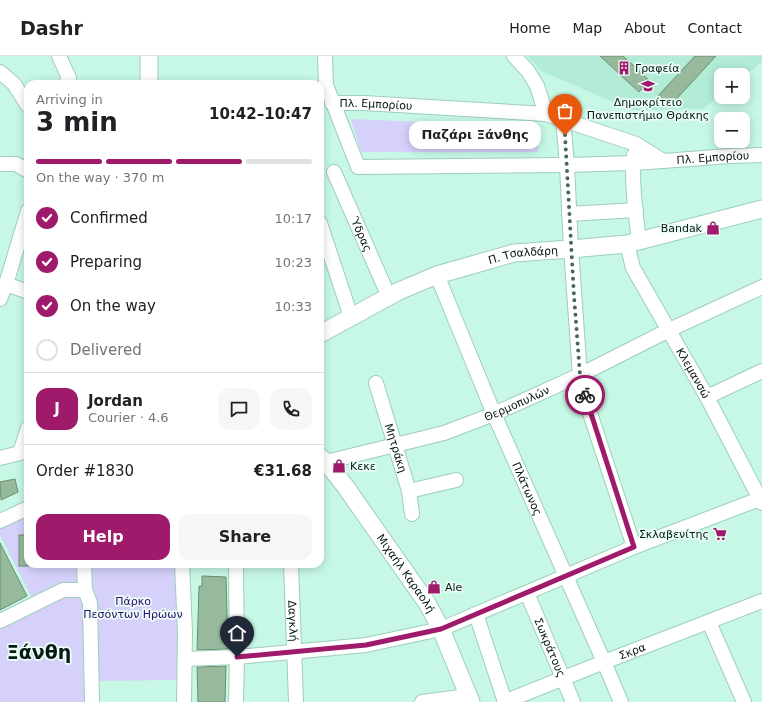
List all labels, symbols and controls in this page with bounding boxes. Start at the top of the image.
text: Dashr [20,17,83,39]
text: Home [509,20,551,36]
text: Map [573,20,602,36]
text: About [624,20,666,36]
text: Contact [688,20,742,36]
building icon: Γραφεία [616,60,632,76]
place label: Γραφεία [635,62,680,75]
map controls [714,68,750,148]
button: + [714,68,750,104]
school or university icon: Δημοκρίτειο Πανεπιστήμιο Θράκης [640,78,656,94]
text: Arriving in [36,92,103,107]
pin [548,94,582,135]
place label: Δημοκρίτειο Πανεπιστήμιο Θράκης [587,96,709,122]
street label: Πλ. Εμπορίου [340,97,413,113]
icon: bag [554,100,576,122]
text: 10:42–10:47 [209,105,312,123]
text: 3 min [36,107,118,137]
button: − [714,112,750,148]
callout: Παζάρι Ξάνθης [409,121,541,149]
text: Παζάρι Ξάνθης [421,127,529,142]
street label: Πλ. Εμπορίου [676,149,749,167]
text: On the way · 370 m [36,170,164,185]
icon: check [36,207,58,229]
text: Confirmed [70,209,148,227]
text: 10:17 [275,211,312,226]
street label: Ύδρας [347,214,374,254]
shop icon: Bandak [705,220,721,236]
place label: Bandak [661,222,703,235]
street label: Π. Τσαλδάρη [487,244,559,267]
icon: check [36,251,58,273]
text: Preparing [70,253,142,271]
text: 10:23 [275,255,312,270]
icon: check [36,295,58,317]
text: On the way [70,297,156,315]
text: 10:33 [275,299,312,314]
text: Delivered [70,341,142,359]
street label: Κλεμανσώ [673,346,713,401]
courier [565,375,605,415]
street label: Θερμοπυλών [482,384,552,424]
icon: bike [574,384,596,406]
button: chat [218,388,260,430]
button: phone [270,388,312,430]
text: Jordan [88,392,143,410]
text: J [54,400,60,418]
text: Courier · 4.6 [88,410,169,425]
street label: Μητράκη [382,422,409,474]
shop icon: Κεκε [331,458,347,474]
place label: Κεκε [350,460,376,473]
street label: Πλάτωνος [509,460,544,518]
text: Order #1830 [36,462,134,480]
text: €31.68 [254,462,312,480]
button: Help [36,514,170,560]
button: Share [178,514,312,560]
supermarket icon: Σκλαβενίτης [712,526,728,542]
place label: Σκλαβενίτης [639,528,709,541]
street label: Μιχαήλ Καραολή [374,532,437,615]
shop icon: Ale [426,579,442,595]
place label: Ale [445,581,463,594]
park label: Πάρκο Πεσόντων Ηρώων [83,595,183,621]
street label: Δαγκλή [285,600,300,642]
pin [220,616,254,657]
street label: Σωκράτους [531,616,568,679]
icon: home [226,622,248,644]
district label: Ξάνθη [7,641,71,663]
street label: Σκρα [617,641,648,663]

